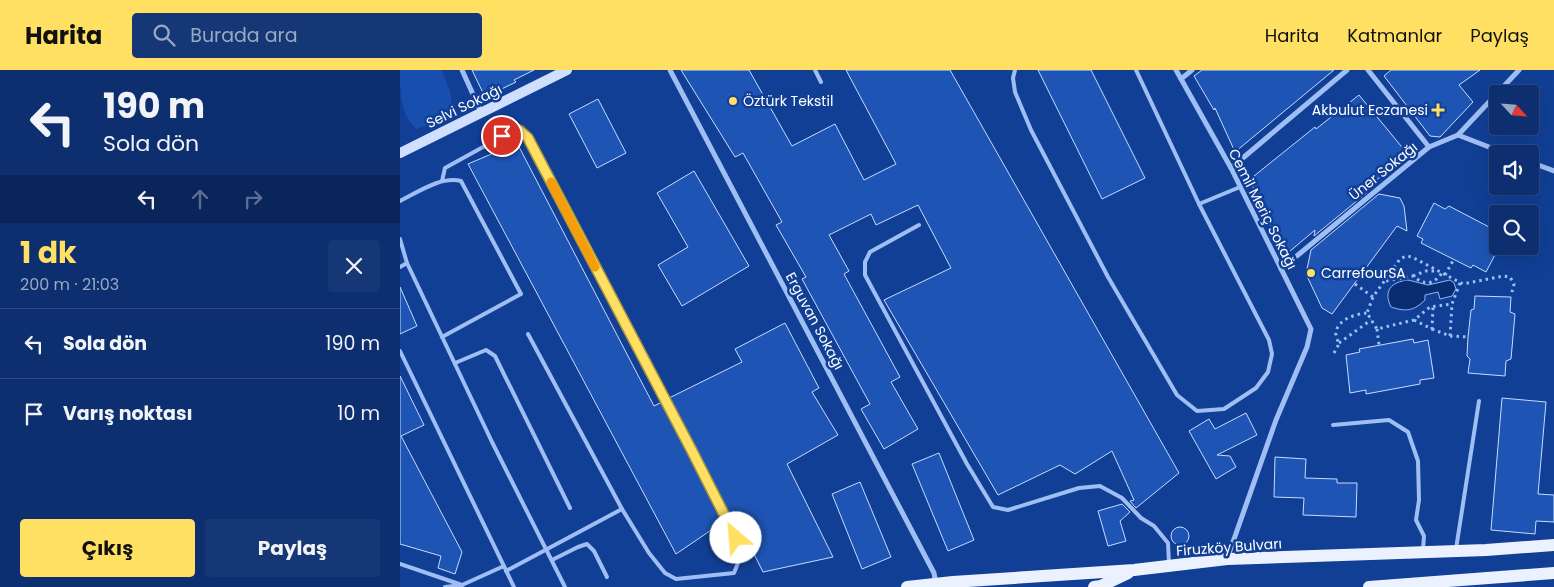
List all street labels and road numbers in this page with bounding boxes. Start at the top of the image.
street label: Selvi Sokağı [423,79,505,133]
street label: Üner Sokağı [1345,137,1421,205]
street label: Cemil Meriç Sokağı [1224,145,1302,273]
street label: Erguvan Sokağı [781,269,849,373]
street label: Firuzköy Bulvarı [1176,533,1282,561]

